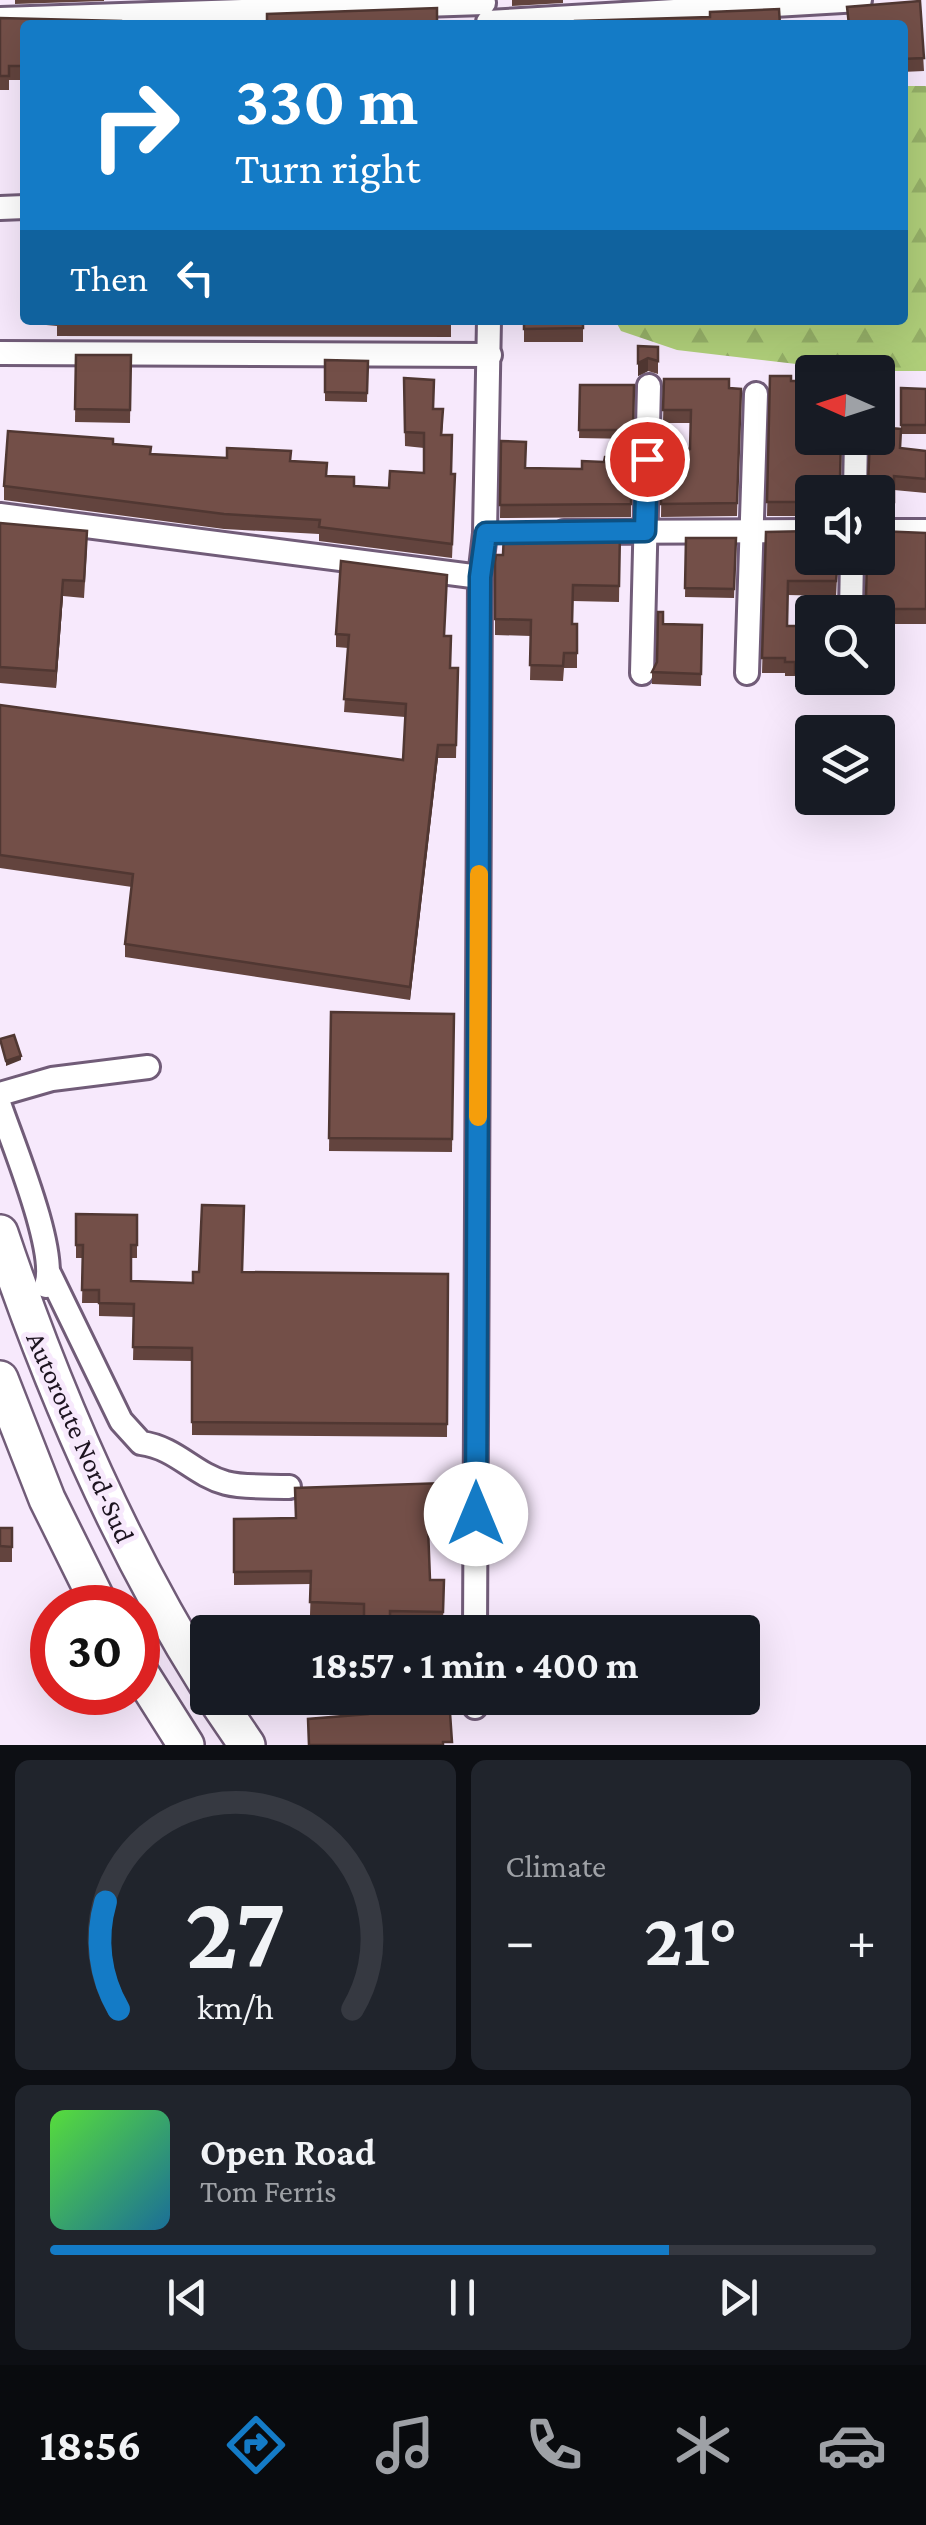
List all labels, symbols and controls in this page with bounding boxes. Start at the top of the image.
icon: right [70,60,200,190]
text: 330 m [235,61,418,139]
text: Turn right [235,143,420,193]
icon: left [168,250,223,305]
text: Then [70,257,148,299]
north arrow [795,355,895,455]
map controls [795,355,895,815]
pin [605,417,690,502]
icon: arrive [620,432,675,487]
button: sound [795,475,895,575]
button: search [795,595,895,695]
button: layers [795,715,895,815]
street label: Autoroute Nord-Sud [20,1327,141,1548]
position arrow [424,1462,528,1566]
speed limit sign: 30 [30,1585,160,1715]
text: 18:57 · 1 min · 400 m [311,1644,639,1686]
text: Climate [506,1848,606,1884]
text: 27 [185,1874,286,1989]
text: 21° [644,1898,737,1981]
text: − [506,1910,535,1971]
text: + [847,1910,876,1971]
text: km/h [197,1987,274,2027]
text: Open Road [200,2131,376,2173]
text: Tom Ferris [200,2173,337,2209]
icon: previous [160,2270,215,2325]
icon: pause [435,2270,490,2325]
icon: next [711,2270,766,2325]
icon: directions [221,2410,291,2480]
icon: music [370,2410,440,2480]
icon: phone [519,2410,589,2480]
icon: climate [668,2410,738,2480]
icon: car [817,2410,887,2480]
text: 18:56 [39,2420,142,2470]

